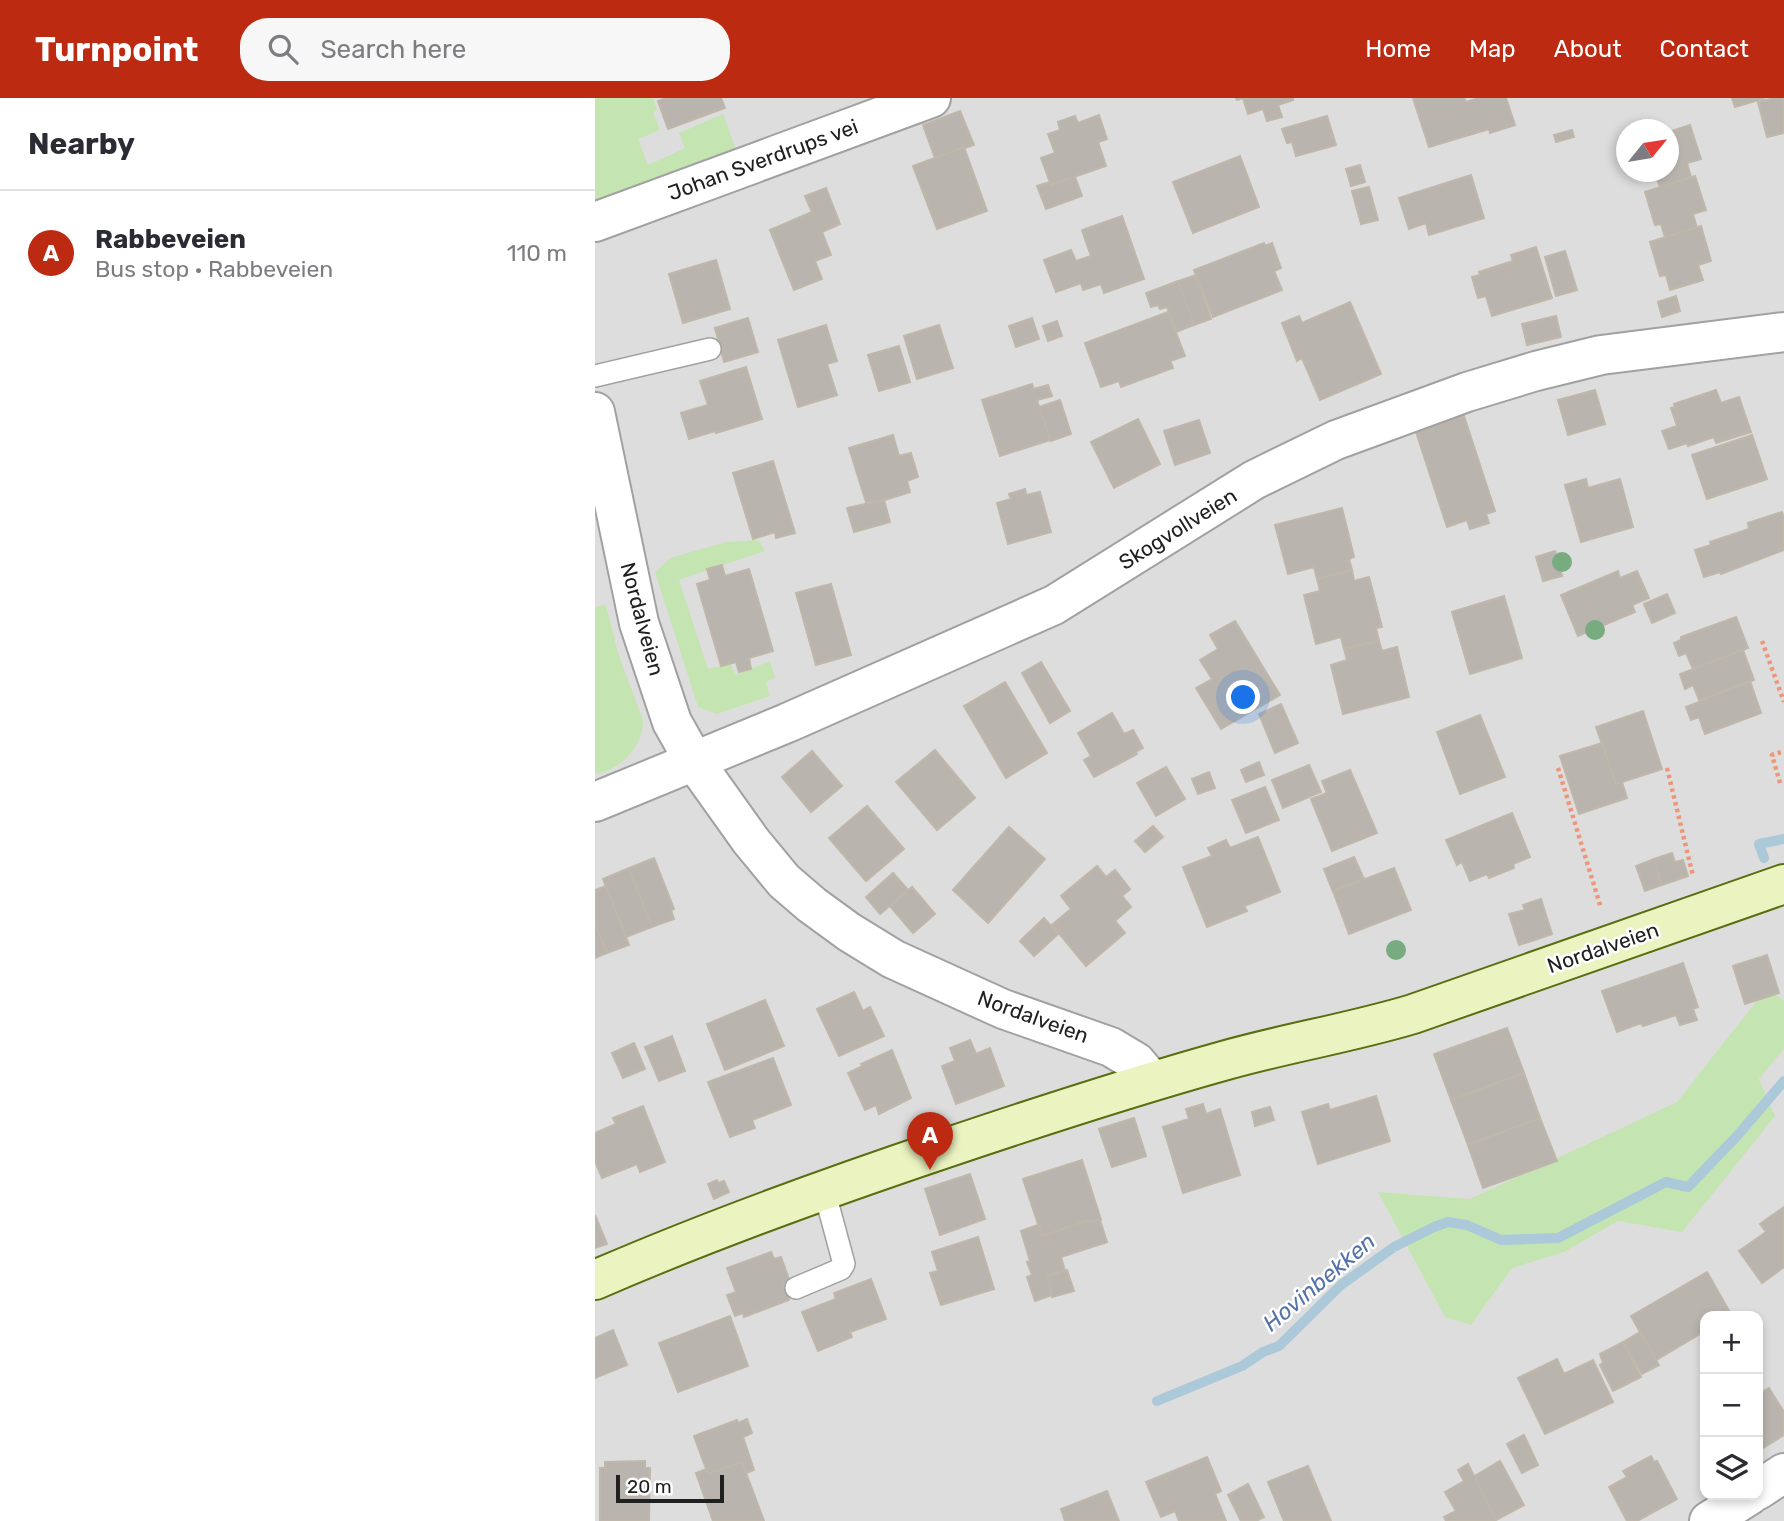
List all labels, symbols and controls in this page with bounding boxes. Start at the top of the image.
search box [240,18,730,81]
text: Turnpoint [35,30,198,69]
icon: search [264,30,302,68]
text: Search here [320,34,466,65]
text: Home [1365,35,1431,63]
text: Map [1469,35,1516,63]
text: About [1554,35,1622,63]
text: Contact [1660,35,1749,63]
street label: Johan Sverdrups vei [664,114,861,206]
north arrow [1616,119,1679,182]
text: Nearby [28,126,135,162]
text: Rabbeveien [95,224,246,255]
text: A [43,239,59,267]
text: 110 m [507,239,567,267]
text: Bus stop · Rabbeveien [95,255,333,283]
street label: Skogvollveien [1114,482,1241,575]
street label: Nordalveien [615,560,670,678]
your location [1226,680,1260,714]
street label: Nordalveien [1544,917,1662,978]
street label: Nordalveien [974,985,1092,1048]
pin: A [907,1112,953,1170]
water label: Hovinbekken [1257,1227,1381,1337]
map controls [1700,1311,1763,1500]
button: + [1700,1311,1763,1374]
button: − [1700,1374,1763,1437]
button: layers [1700,1437,1763,1500]
scale bar [616,1472,725,1504]
text: 20 m [627,1475,672,1498]

